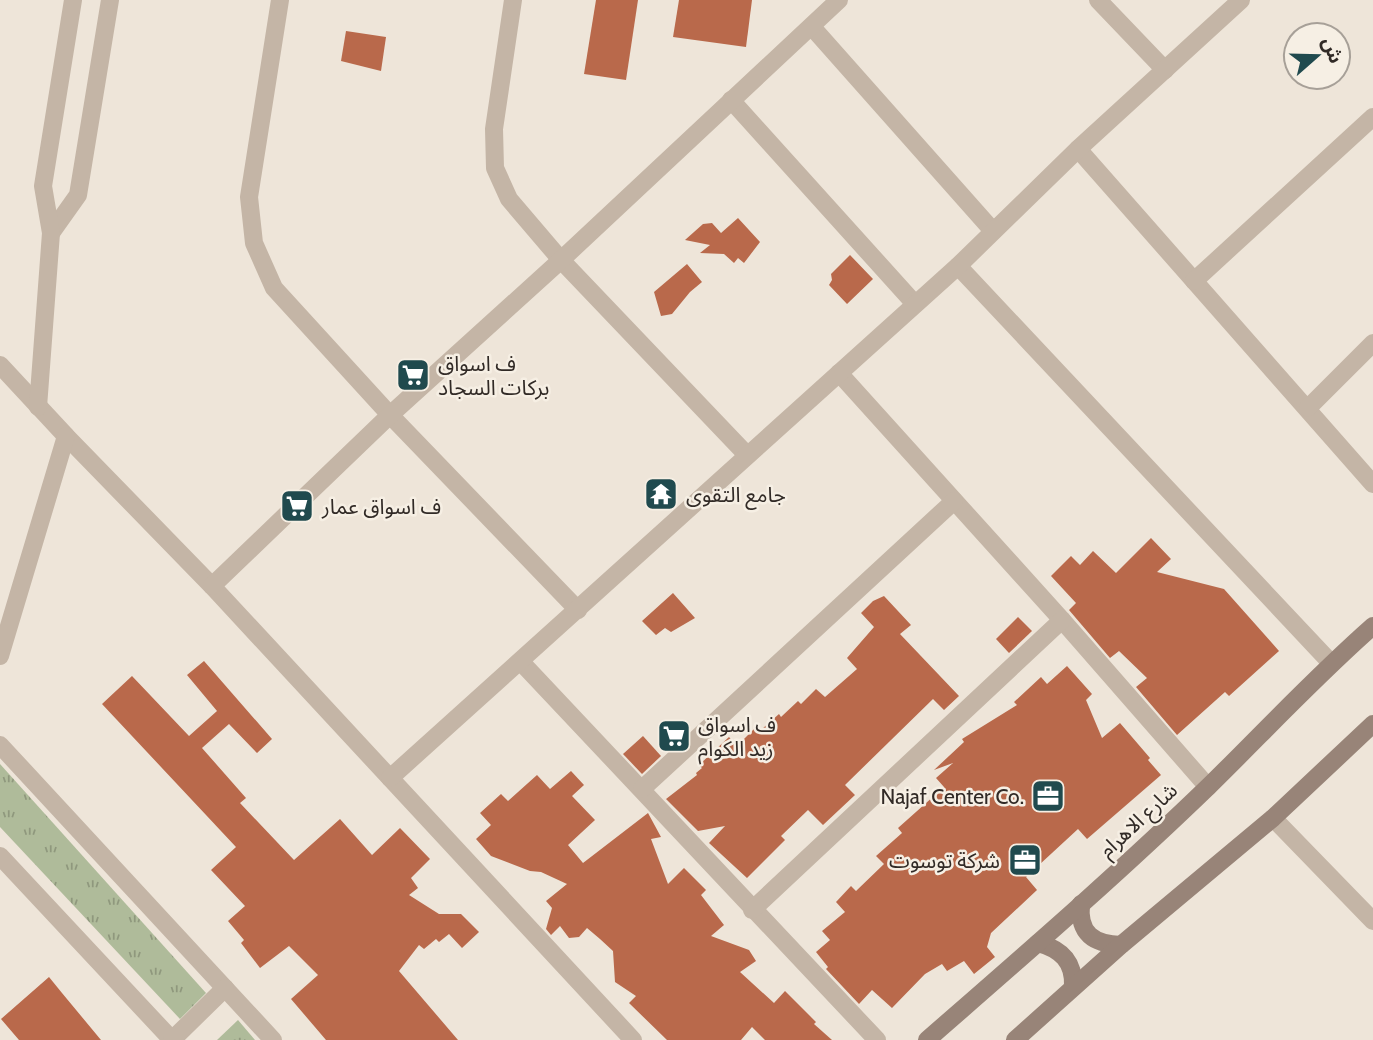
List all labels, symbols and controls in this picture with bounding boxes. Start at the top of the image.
north arrow [1282,21,1352,91]
text: ش [1317,34,1348,67]
place label: ف اسواق بركات السجاد [438,351,549,400]
supermarket icon: ف اسواق بركات السجاد [394,356,432,394]
temple icon: جامع التقوى [642,475,680,513]
place label: جامع التقوى [686,482,786,510]
supermarket icon: ف اسواق عمار [278,487,316,525]
place label: ف اسواق عمار [321,494,441,519]
place label: ف اسواق زيد الكوام [698,712,776,765]
supermarket icon: ف اسواق زيد الكوام [655,717,693,755]
office icon: Najaf Center Co. [1029,777,1067,815]
street label: شارع الاهرام [1094,777,1185,865]
place label: Najaf Center Co. [881,784,1024,810]
office icon: شركة توسوت [1006,841,1044,879]
place label: شركة توسوت [889,848,1000,873]

